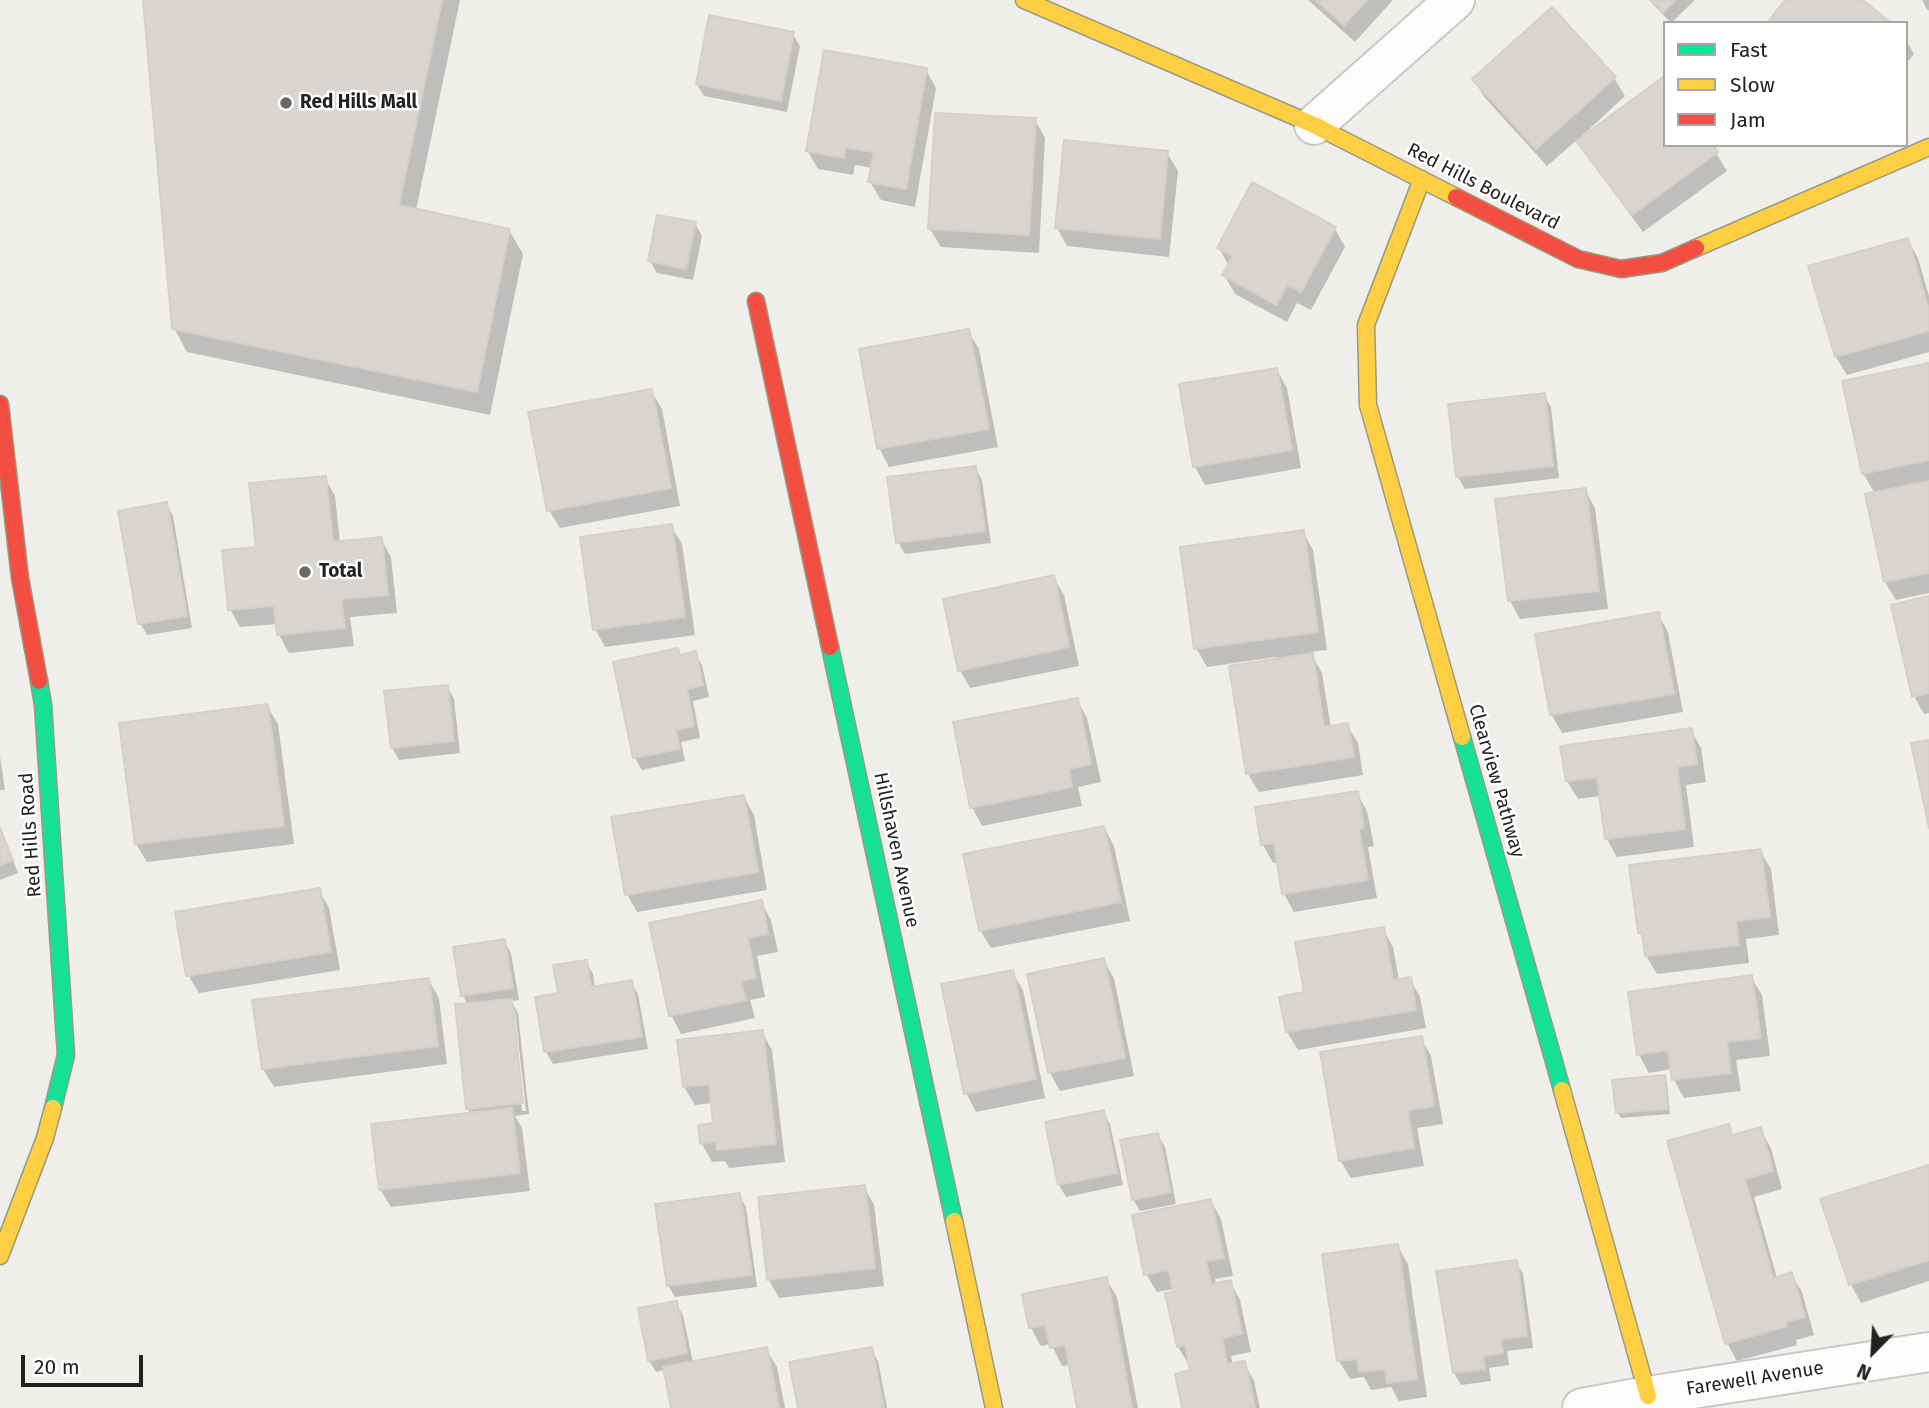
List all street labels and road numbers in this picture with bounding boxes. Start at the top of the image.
street label: Red Hills Boulevard [1403,139,1563,235]
street label: Clearview Pathway [1463,702,1529,860]
street label: Hillshaven Avenue [868,770,924,930]
street label: Red Hills Road [15,772,47,898]
street label: Farewell Avenue [1685,1357,1825,1401]

